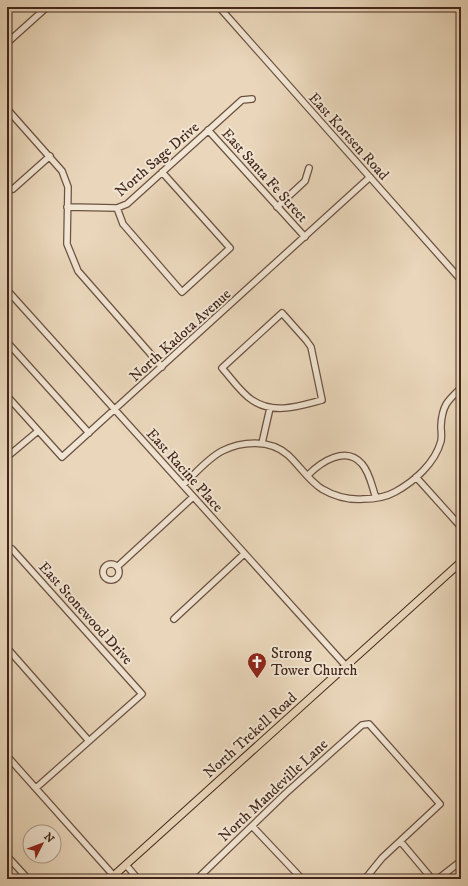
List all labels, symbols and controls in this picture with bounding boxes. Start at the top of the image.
street label: East Kortsen Road [304,89,393,184]
street label: North Sage Drive [111,118,203,201]
street label: East Santa Fe Street [217,124,312,226]
street label: North Kadota Avenue [126,285,235,386]
street label: East Racine Place [142,425,227,516]
street label: East Stonewood Drive [34,558,137,669]
place label: Strong Tower Church [271,644,358,680]
church icon: Strong Tower Church [246,651,268,679]
street label: North Trekell Road [200,688,301,782]
street label: North Mandeville Lane [215,735,332,846]
north arrow [22,824,62,864]
text: N [40,830,57,846]

